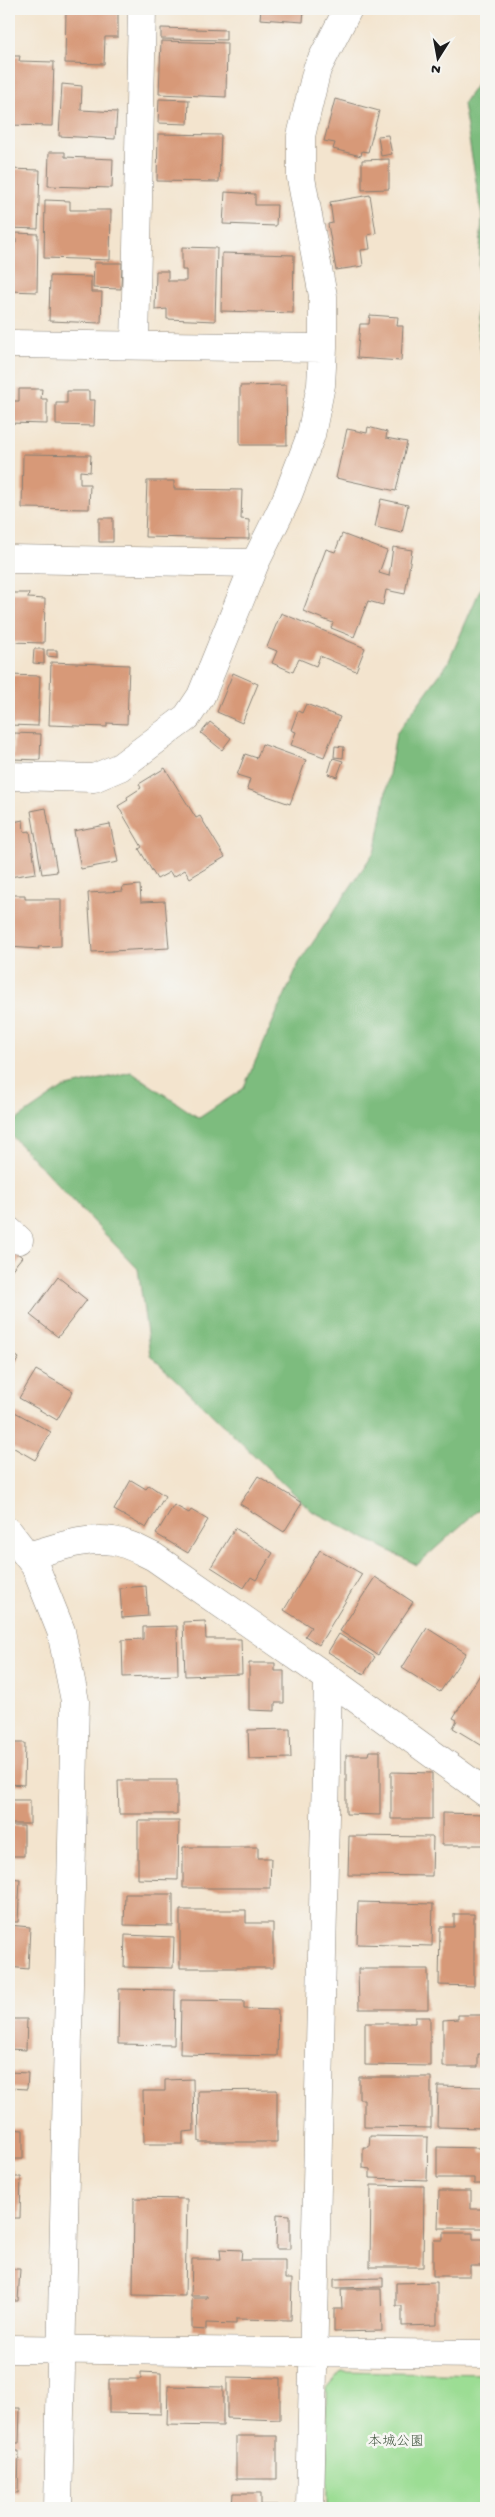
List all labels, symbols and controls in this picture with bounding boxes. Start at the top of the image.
north arrow [412,32,462,82]
text: N [430,59,442,78]
park label: 本城公園 [368,2434,424,2451]

